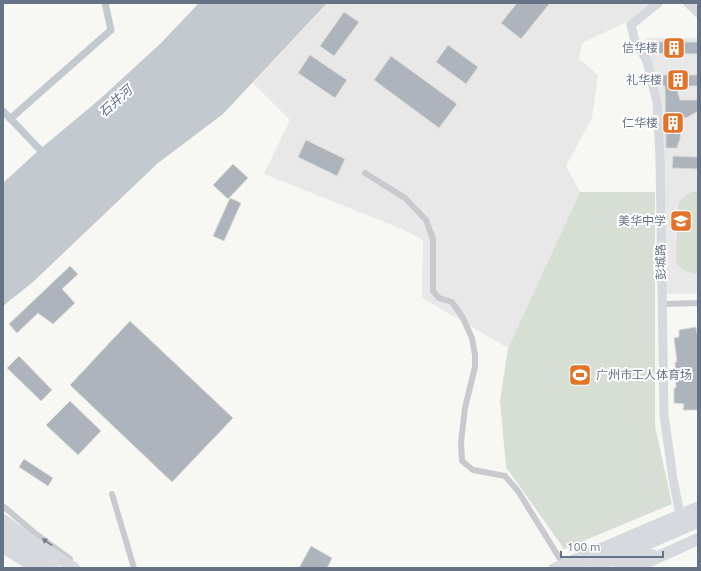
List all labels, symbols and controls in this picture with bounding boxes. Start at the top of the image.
building icon: 信华楼 [661,35,687,61]
place label: 信华楼 [622,41,658,54]
building icon: 礼华楼 [665,67,691,93]
place label: 礼华楼 [626,73,662,86]
water label: 石井河 [96,81,136,119]
building icon: 仁华楼 [660,110,686,136]
place label: 仁华楼 [622,116,658,129]
school or university icon: 美华中学 [668,208,694,234]
place label: 美华中学 [618,214,666,227]
street label: 彭城路 [654,244,667,280]
sports icon: 广州市工人体育场 [567,362,593,388]
place label: 广州市工人体育场 [596,368,692,381]
scale bar [561,533,663,559]
one-way arrow [42,538,52,546]
text: 100 m [567,540,600,553]

